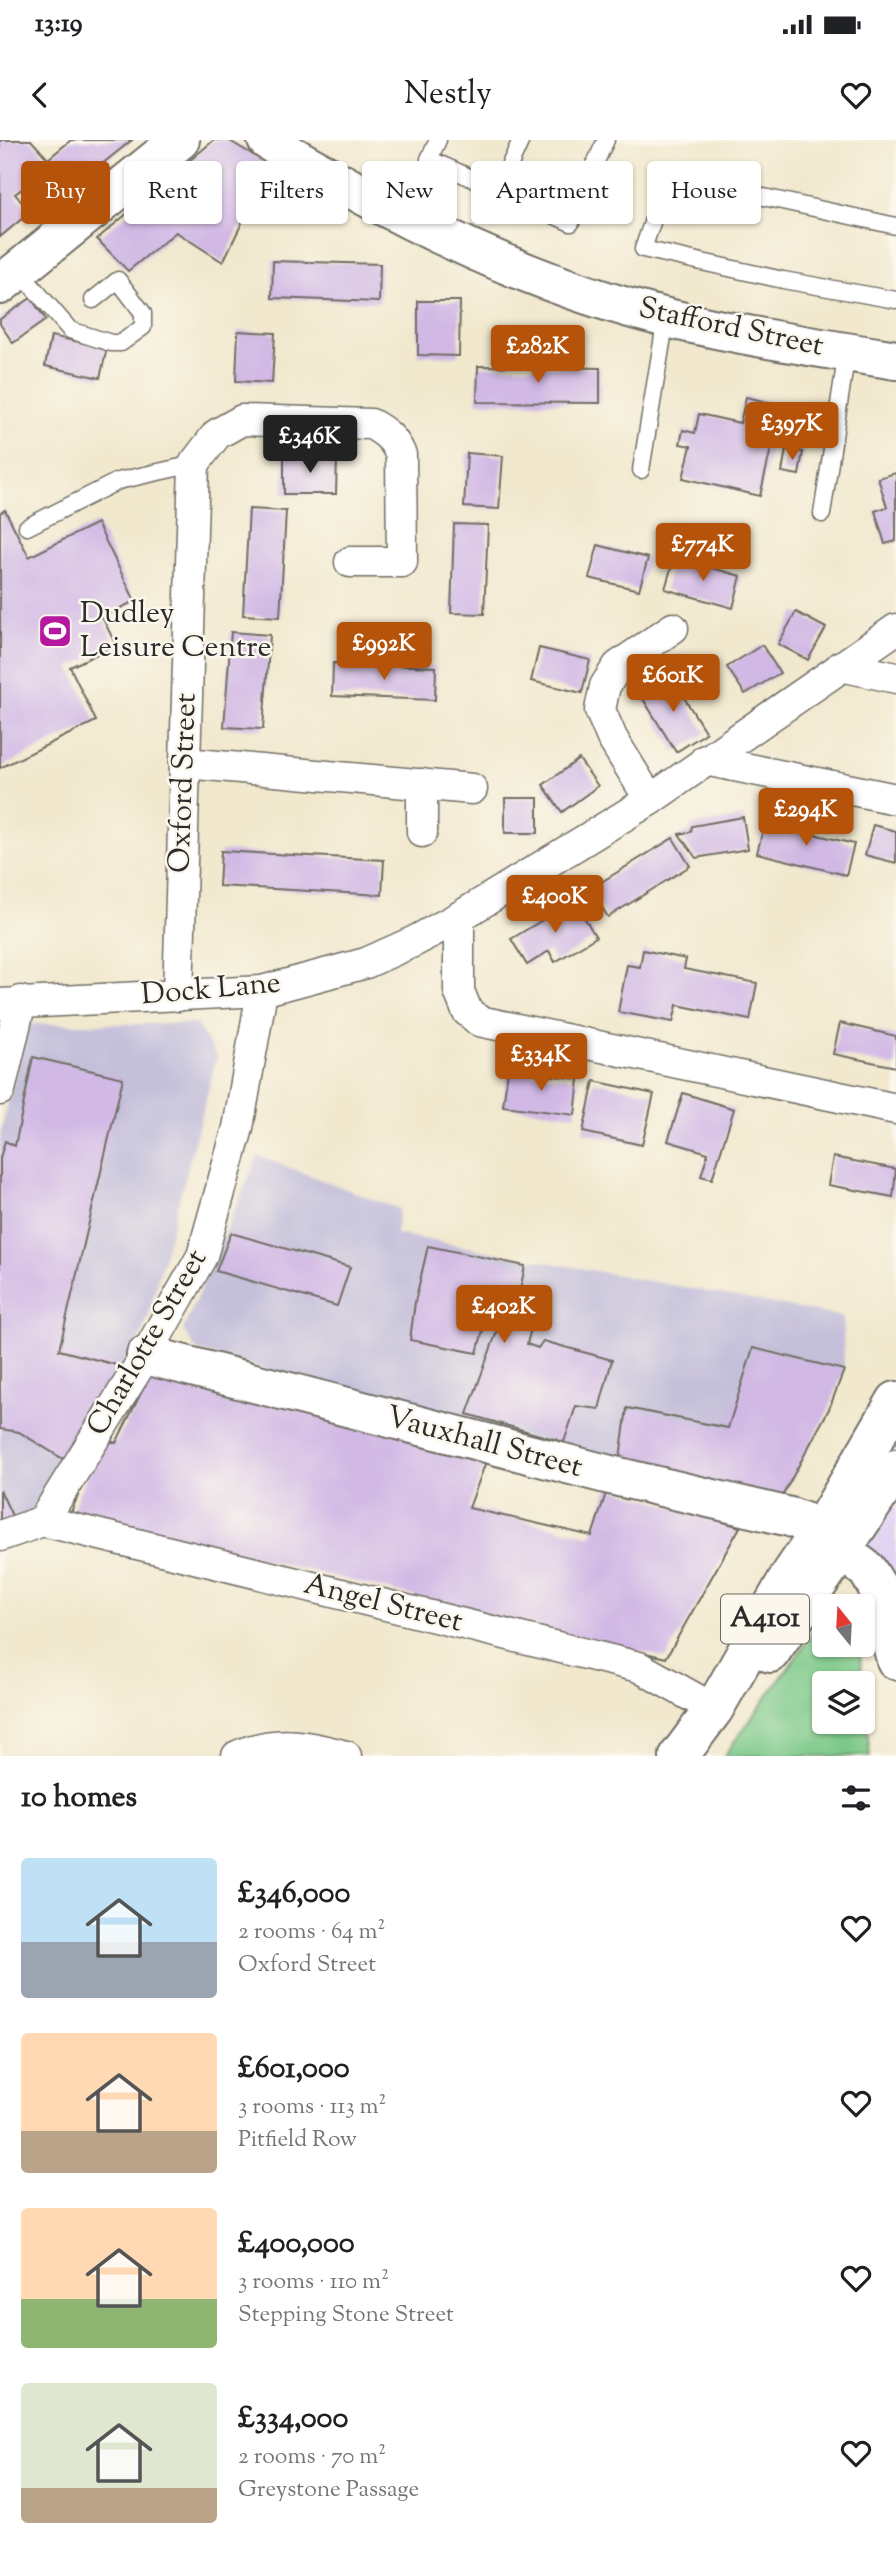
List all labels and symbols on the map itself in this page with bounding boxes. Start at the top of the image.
street label: Stafford Street [635,287,827,369]
pin: £282K [489,326,587,385]
pin: £397K [743,402,841,462]
pin: £346K [261,416,359,475]
pin: £774K [654,524,752,583]
place label: Dudley Leisure Centre [80,593,272,670]
sports icon: Dudley Leisure Centre [36,612,74,650]
pin: £992K [335,622,433,682]
pin: £601K [624,654,722,714]
street label: Oxford Street [159,692,209,874]
pin: £294K [757,788,855,848]
pin: £400K [506,876,604,935]
street label: Dock Lane [140,962,282,1018]
pin: £334K [492,1034,590,1093]
street label: Charlotte Street [77,1242,219,1444]
pin: £402K [455,1286,553,1345]
street label: Vauxhall Street [381,1396,587,1490]
street label: Angel Street [299,1564,467,1644]
road number: A4101 [721,1594,809,1644]
north arrow [812,1594,875,1657]

